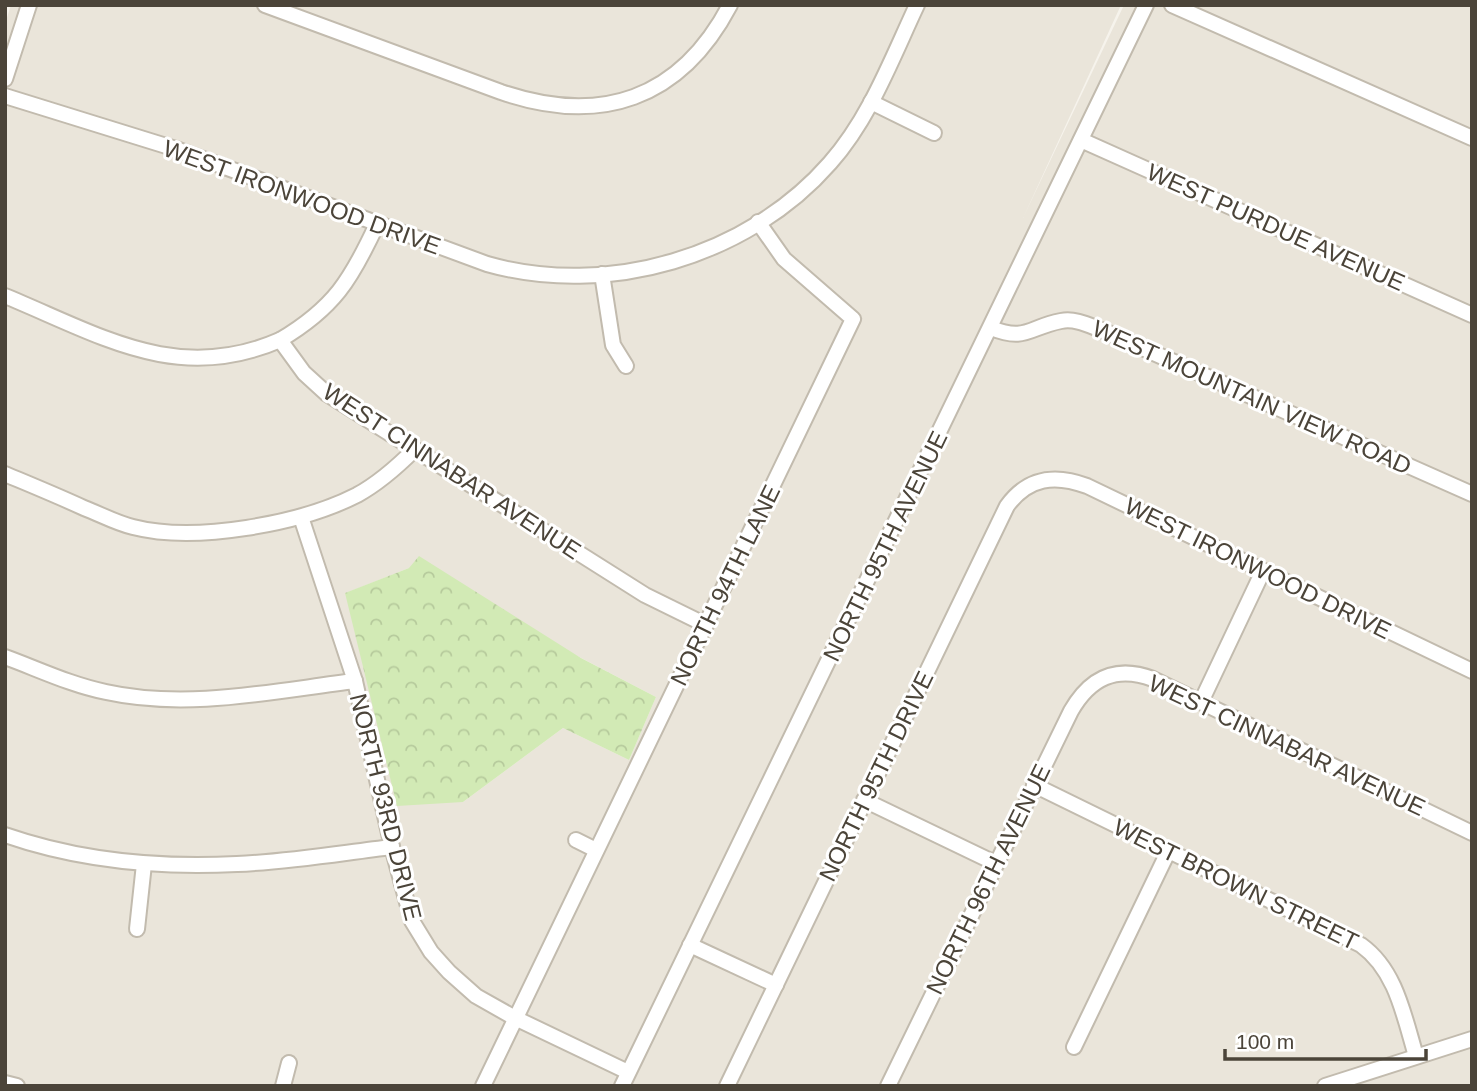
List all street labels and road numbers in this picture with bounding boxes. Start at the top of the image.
street label: WEST IRONWOOD DRIVE [160,134,444,260]
street label: WEST PURDUE AVENUE [1143,158,1409,296]
street label: WEST MOUNTAIN VIEW ROAD [1089,314,1415,480]
street label: WEST CINNABAR AVENUE [318,377,586,565]
street label: NORTH 95TH AVENUE [818,427,952,665]
street label: NORTH 94TH LANE [665,480,785,690]
street label: WEST IRONWOOD DRIVE [1120,492,1396,644]
street label: NORTH 95TH DRIVE [813,667,939,885]
street label: WEST CINNABAR AVENUE [1145,669,1429,821]
street label: NORTH 93RD DRIVE [345,691,427,923]
street label: NORTH 96TH AVENUE [921,760,1055,998]
street label: WEST BROWN STREET [1109,813,1363,955]

